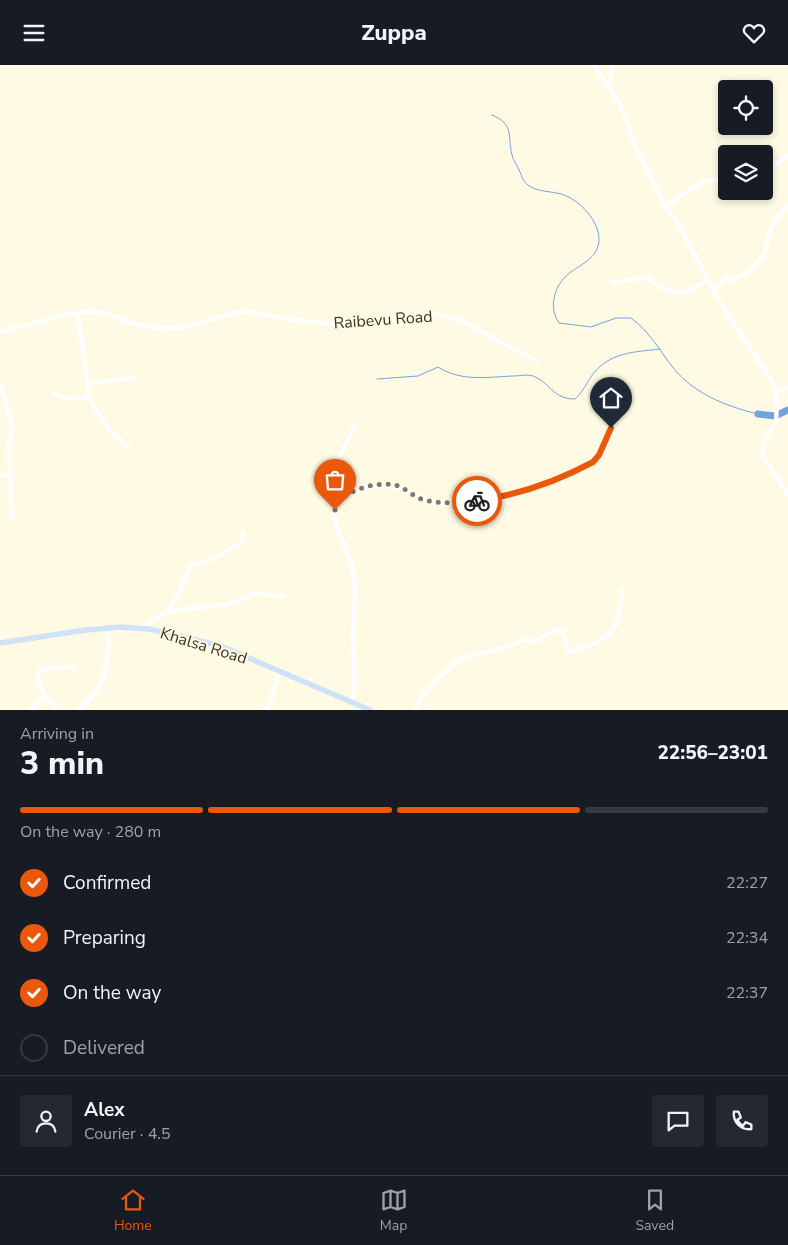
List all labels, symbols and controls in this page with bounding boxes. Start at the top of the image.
text: Zuppa [361,18,427,48]
icon: menu [20,19,48,47]
icon: heart [740,19,768,47]
map controls [718,80,773,200]
button: locate [718,80,773,135]
button: layers [718,145,773,200]
street label: Raibevu Road [333,306,433,334]
pin [590,377,632,428]
icon: home [597,384,625,412]
pin [314,459,356,510]
icon: bag [321,466,349,494]
courier [452,476,502,526]
icon: bike [463,487,491,515]
street label: Khalsa Road [158,622,250,670]
text: Arriving in [20,723,94,745]
text: 22:56–23:01 [657,740,768,766]
text: 3 min [20,742,104,785]
text: On the way · 280 m [20,821,161,843]
icon: check [20,869,48,897]
text: Confirmed [63,870,151,896]
text: 22:27 [726,872,768,894]
icon: check [20,924,48,952]
text: Preparing [63,925,146,951]
text: 22:34 [726,927,768,949]
icon: check [20,979,48,1007]
text: On the way [63,980,161,1006]
text: 22:37 [726,982,768,1004]
text: Delivered [63,1035,145,1061]
button: person [20,1095,72,1147]
button: chat [652,1095,704,1147]
button: phone [716,1095,768,1147]
text: Alex [84,1097,125,1123]
text: Courier · 4.5 [84,1123,170,1145]
tab: Home [114,1186,152,1235]
tab: Map [380,1186,408,1235]
tab: Saved [635,1186,674,1235]

